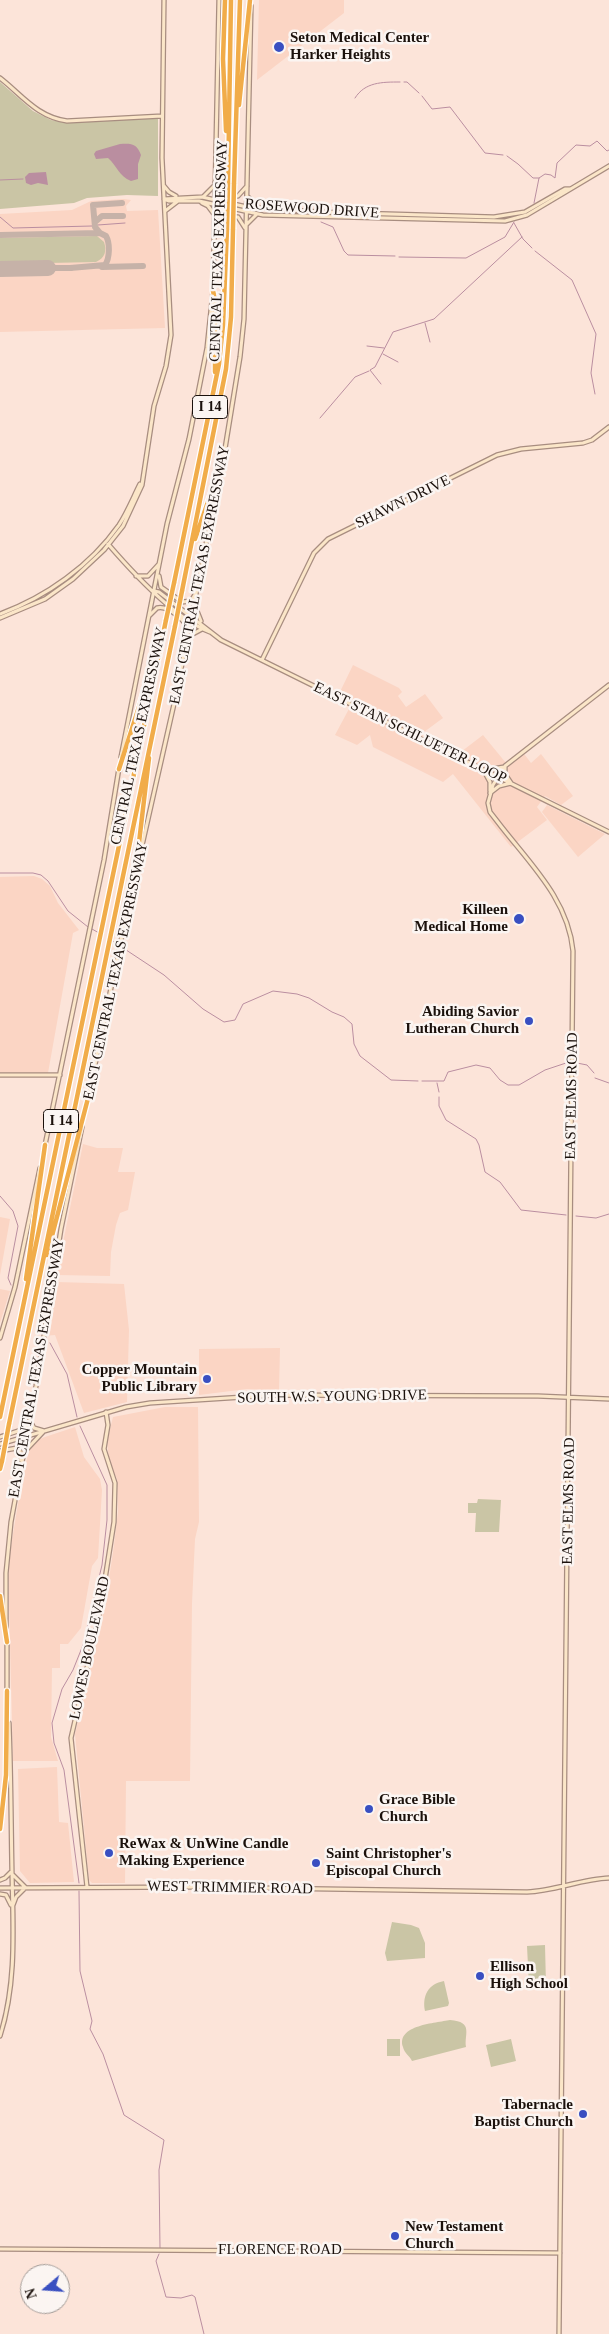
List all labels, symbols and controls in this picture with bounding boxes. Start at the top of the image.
place label: Seton Medical Center Harker Heights [290,29,429,64]
marker: Seton Medical Center Harker Heights [272,40,286,54]
street label: CENTRAL TEXAS EXPRESSWAY [206,140,232,362]
street label: ROSEWOOD DRIVE [244,195,380,223]
road number: I 14 [192,396,228,418]
street label: EAST CENTRAL TEXAS EXPRESSWAY [166,444,234,706]
street label: SHAWN DRIVE [353,471,453,533]
street label: CENTRAL TEXAS EXPRESSWAY [107,626,171,846]
street label: EAST STAN SCHLUETER LOOP [311,678,509,788]
street label: EAST CENTRAL TEXAS EXPRESSWAY [80,840,152,1102]
place label: Killeen Medical Home [414,901,508,936]
marker: Killeen Medical Home [512,912,526,926]
place label: Abiding Savior Lutheran Church [406,1003,519,1038]
marker: Abiding Savior Lutheran Church [523,1015,535,1027]
street label: EAST ELMS ROAD [562,1032,582,1160]
road number: I 14 [44,1110,78,1132]
street label: EAST CENTRAL TEXAS EXPRESSWAY [5,1237,69,1499]
place label: Copper Mountain Public Library [82,1361,197,1396]
marker: Copper Mountain Public Library [201,1373,213,1385]
street label: SOUTH W.S. YOUNG DRIVE [237,1386,427,1408]
street label: EAST ELMS ROAD [559,1437,579,1565]
street label: LOWES BOULEVARD [66,1575,114,1721]
place label: Grace Bible Church [379,1791,455,1826]
marker: Grace Bible Church [363,1803,375,1815]
place label: ReWax & UnWine Candle Making Experience [119,1835,288,1870]
place label: Saint Christopher's Episcopal Church [326,1845,451,1880]
marker: ReWax & UnWine Candle Making Experience [103,1847,115,1859]
marker: Saint Christopher's Episcopal Church [310,1857,322,1869]
street label: WEST TRIMMIER ROAD [147,1878,313,1898]
place label: Ellison High School [490,1958,568,1993]
marker: Ellison High School [474,1970,486,1982]
place label: Tabernacle Baptist Church [475,2096,573,2131]
marker: Tabernacle Baptist Church [577,2108,589,2120]
place label: New Testament Church [405,2218,503,2253]
marker: New Testament Church [389,2230,401,2242]
street label: FLORENCE ROAD [218,2241,342,2259]
north arrow [20,2264,70,2314]
text: N [23,2286,40,2301]

